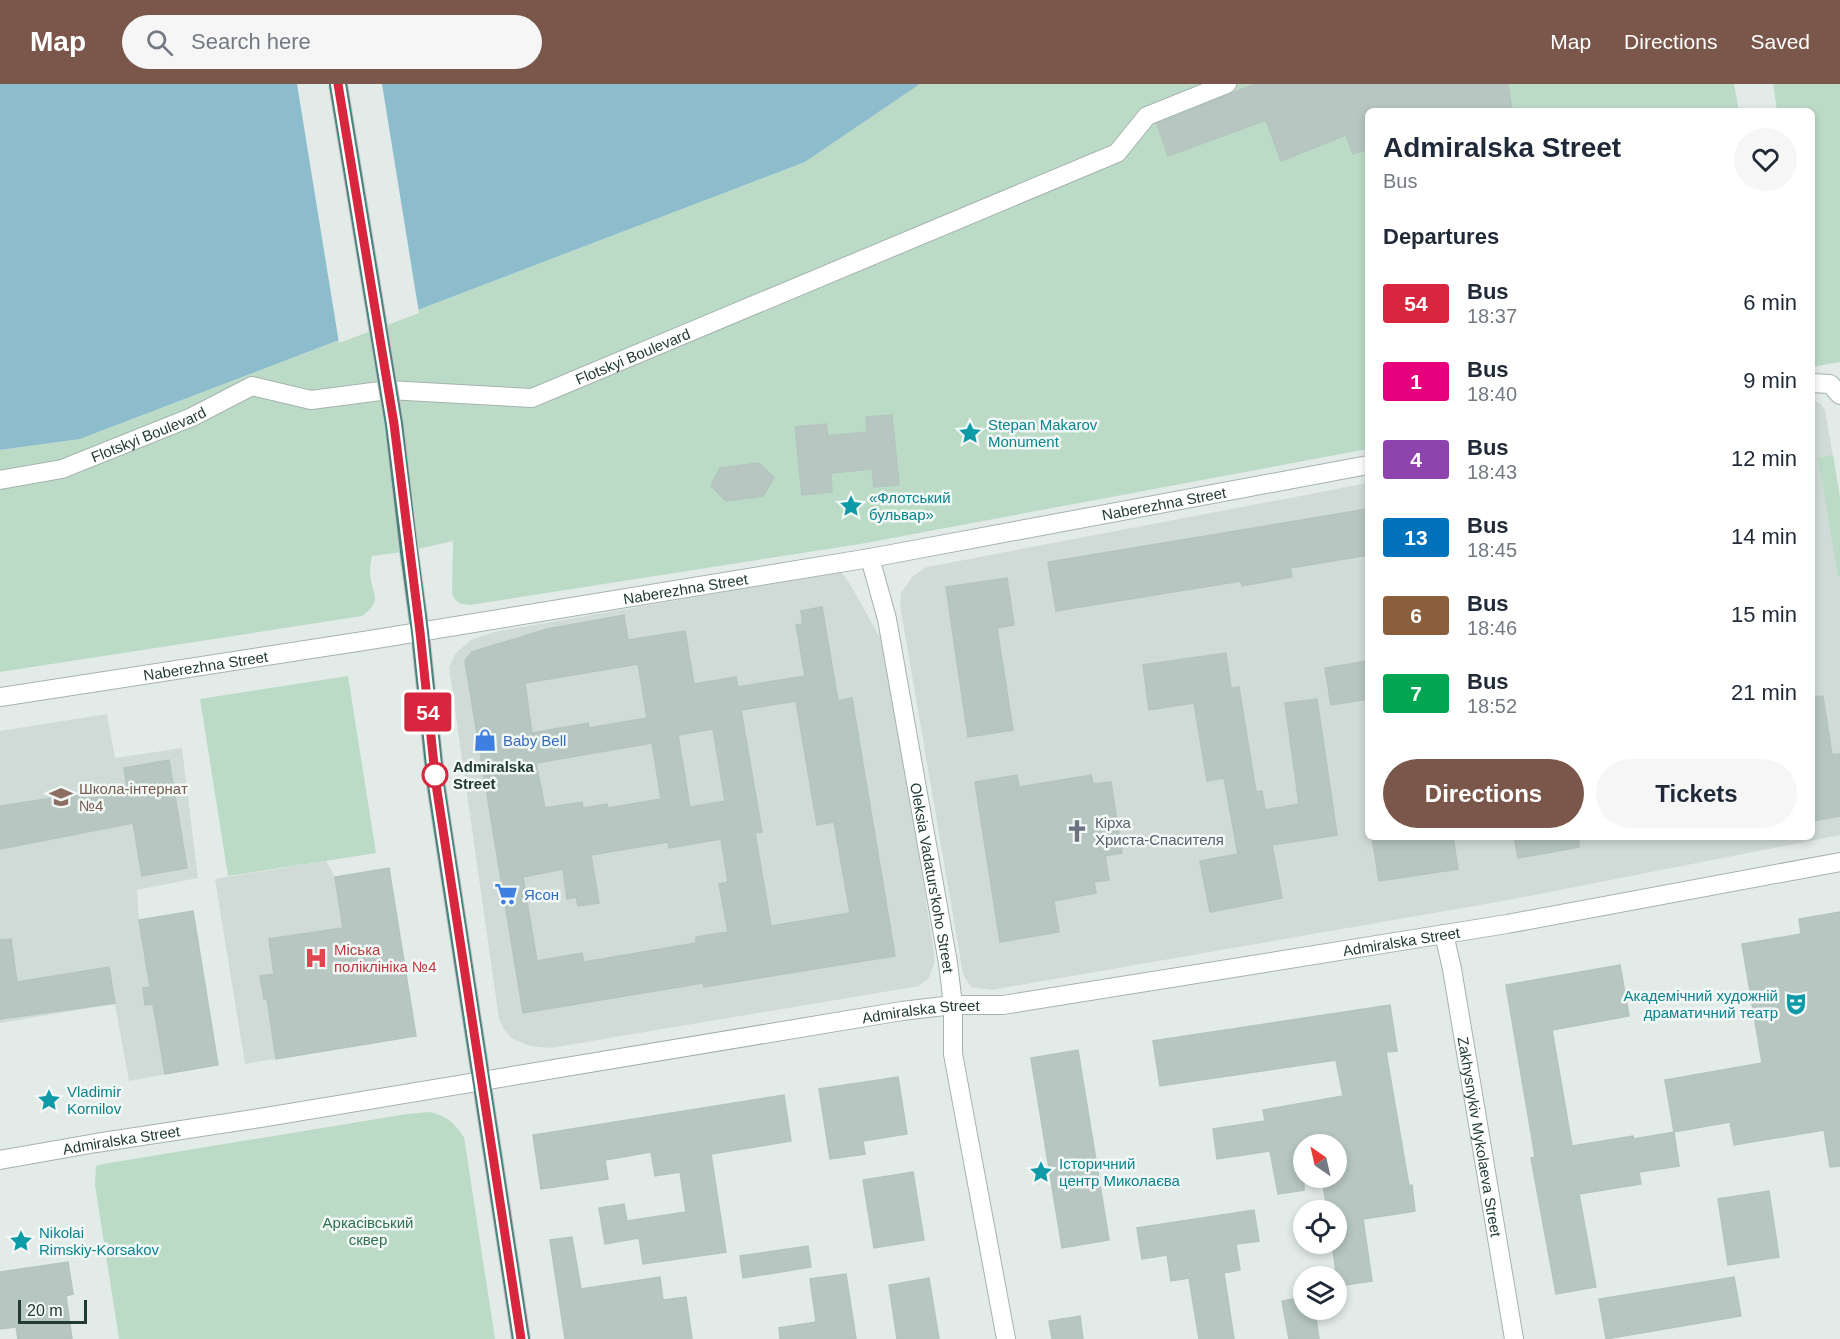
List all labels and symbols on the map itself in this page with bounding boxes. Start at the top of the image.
street label: Flotskyi Boulevard [573,324,692,387]
street label: Flotskyi Boulevard [88,403,209,465]
place label: Stepan Makarov Monument [988,416,1098,450]
place icon: Stepan Makarov Monument [957,420,983,446]
street label: Naberezhna Street [1100,483,1228,523]
place label: «Флотський бульвар» [869,489,951,523]
place icon: «Флотський бульвар» [838,493,864,519]
street label: Naberezhna Street [622,570,750,607]
street label: Naberezhna Street [142,647,270,683]
line badge: 54 [401,692,455,732]
shop icon: Baby Bell [472,727,498,753]
place label: Baby Bell [503,732,566,749]
place label: Admiralska Street [453,758,535,792]
marker: Admiralska Street [422,762,448,788]
place label: Школа-інтернат №4 [79,780,188,814]
street label: Oleksia Vadaturs'koho Street [908,781,958,974]
school or university icon: Школа-інтернат №4 [48,784,74,810]
place label: Кірха Христа-Спасителя [1095,814,1224,848]
church icon: Кірха Христа-Спасителя [1064,818,1090,844]
supermarket icon: Ясон [493,881,519,907]
place label: Ясон [524,886,559,903]
street label: Admiralska Street [1341,923,1462,959]
place label: Міська поліклініка №4 [334,941,437,975]
hospital icon: Міська поліклініка №4 [303,945,329,971]
place label: Академічний художній драматичний театр [1624,987,1778,1021]
theatre icon: Академічний художній драматичний театр [1783,991,1809,1017]
street label: Admiralska Street [861,996,980,1026]
street label: Zakhysnykiv Mykolaeva Street [1455,1035,1505,1239]
place label: Vladimir Kornilov [67,1083,122,1117]
place icon: Vladimir Kornilov [36,1087,62,1113]
street label: Admiralska Street [61,1122,182,1157]
north arrow [1293,1134,1347,1188]
place label: Історичний центр Миколаєва [1059,1155,1181,1189]
place icon: Історичний центр Миколаєва [1028,1159,1054,1185]
park label: Аркасівський сквер [323,1214,413,1248]
place label: Nikolai Rimskiy-Korsakov [39,1224,160,1258]
place icon: Nikolai Rimskiy-Korsakov [8,1228,34,1254]
scale bar [18,1297,87,1324]

